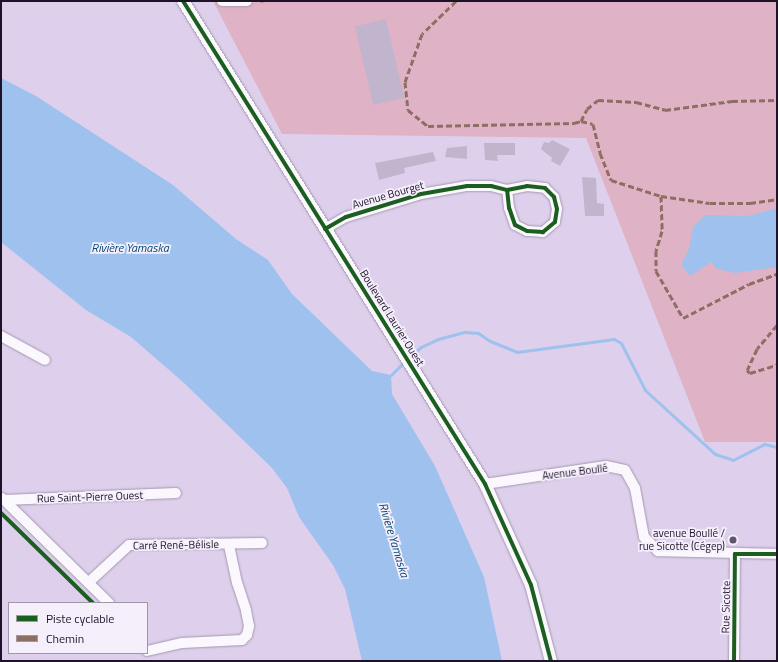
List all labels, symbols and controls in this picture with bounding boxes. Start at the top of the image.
street label: Avenue Bourget [351,178,425,212]
water label: Rivière Yamaska [91,241,169,255]
street label: Boulevard Laurier Ouest [357,267,427,369]
street label: Avenue Boullé [541,461,609,483]
street label: Rue Saint-Pierre Ouest [37,489,143,505]
water label: Rivière Yamaska [376,501,412,579]
place label: avenue Boullé / rue Sicotte (Cégep) [639,527,725,553]
marker: avenue Boullé / rue Sicotte (Cégep) [728,535,738,545]
street label: Carré René-Bélisle [133,538,219,552]
street label: Rue Sicotte [719,581,733,633]
legend [8,602,148,654]
text: Piste cyclable [46,609,114,628]
text: Chemin [46,629,84,648]

